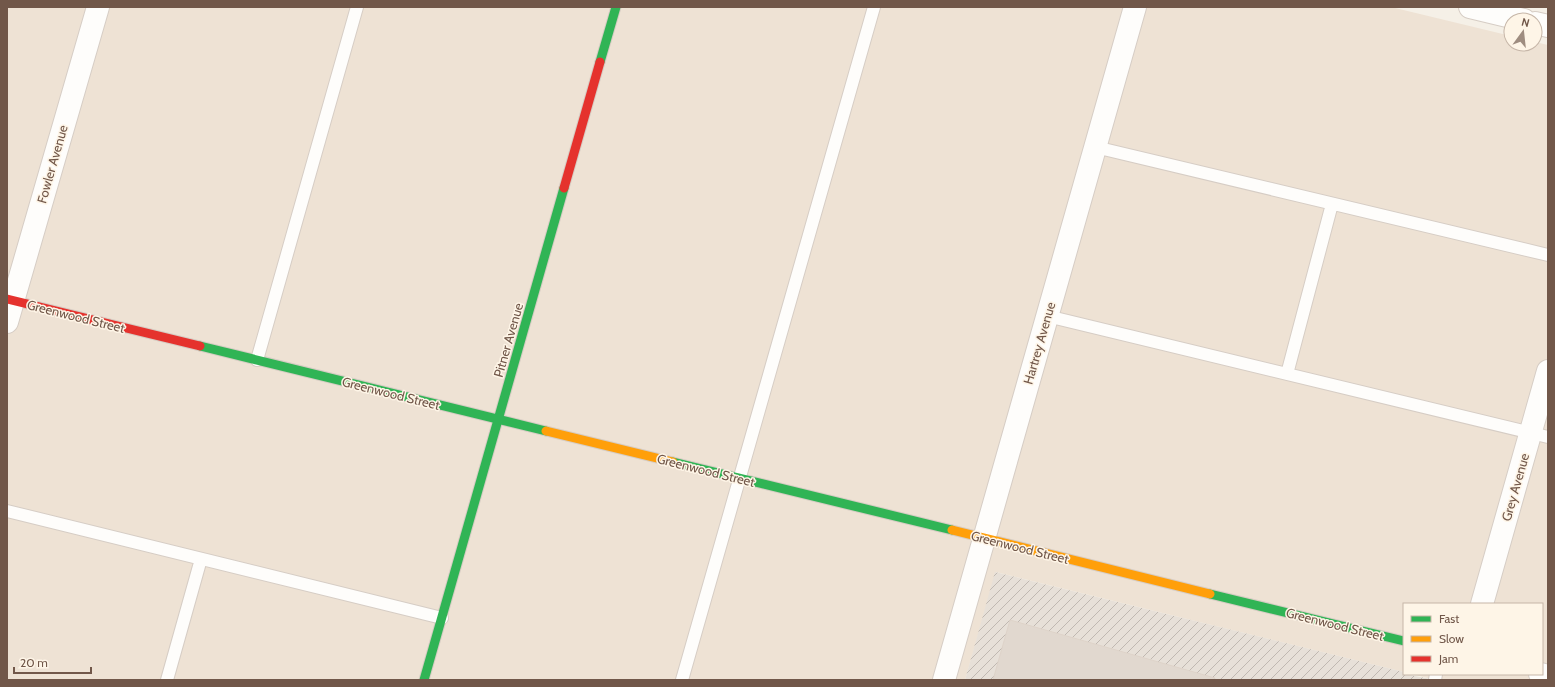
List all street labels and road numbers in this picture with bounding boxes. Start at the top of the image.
street label: Fowler Avenue [33,123,71,205]
street label: Greenwood Street [25,296,127,336]
street label: Hartrey Avenue [1020,300,1059,386]
street label: Pitner Avenue [490,301,526,379]
street label: Greenwood Street [340,373,442,413]
street label: Greenwood Street [655,450,757,490]
street label: Grey Avenue [1498,451,1532,523]
street label: Greenwood Street [969,527,1071,567]
street label: Greenwood Street [1284,604,1386,644]

